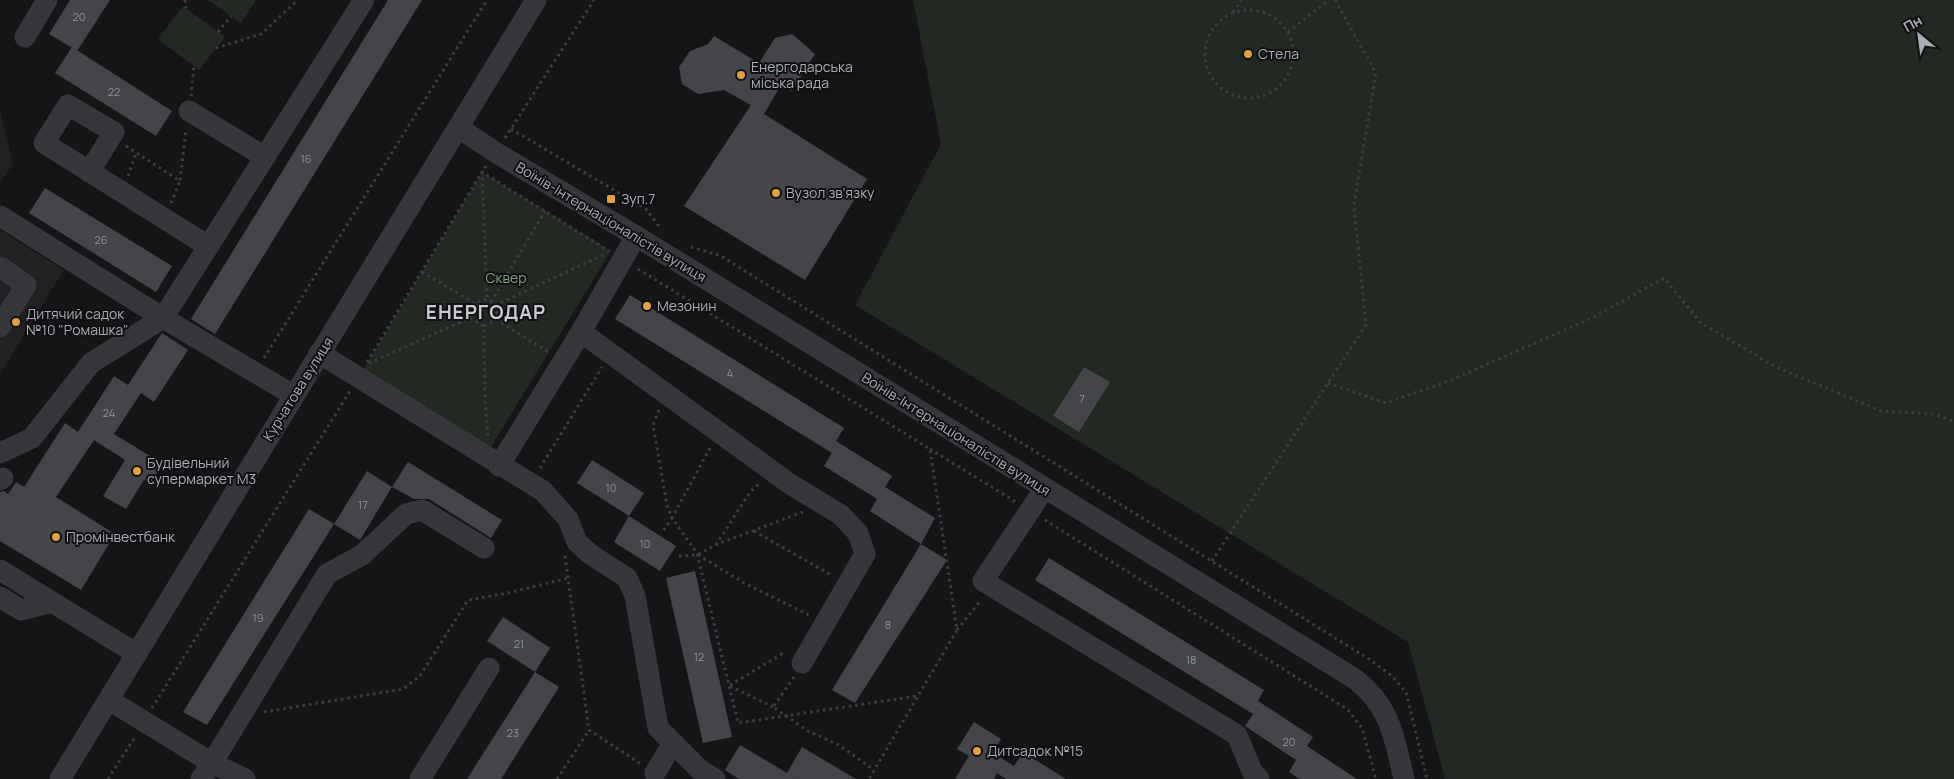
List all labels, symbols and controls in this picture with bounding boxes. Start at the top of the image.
house number: 20 [73,9,85,24]
north arrow [1894,10,1944,60]
text: Пн [1900,10,1925,36]
place label: Стела [1258,44,1299,63]
marker: Стела [1242,48,1254,60]
place label: Енергодарська міська рада [751,57,853,92]
marker: Енергодарська міська рада [735,69,747,81]
house number: 22 [108,84,120,99]
house number: 16 [300,151,312,166]
street label: Воїнів-Інтернаціоналістів вулиця [512,157,710,286]
place label: Вузол зв'язку [786,183,875,202]
marker: Вузол зв'язку [770,187,782,199]
place label: Зуп.7 [621,189,655,208]
marker: Зуп.7 [605,193,617,205]
house number: 26 [94,232,108,247]
park label: Сквер [486,268,526,287]
place label: Мезонин [657,296,717,315]
district label: ЕНЕРГОДАР [426,299,546,325]
marker: Мезонин [641,300,653,312]
place label: Дитячий садок №10 "Ромашка" [26,304,129,339]
marker: Дитячий садок №10 "Ромашка" [10,316,22,328]
street label: Курчатова вулиця [258,333,337,444]
house number: 4 [727,365,733,380]
street label: Воїнів-Інтернаціоналістів вулиця [858,367,1054,500]
house number: 7 [1079,391,1085,406]
house number: 24 [103,405,115,420]
place label: Будівельний супермаркет М3 [147,453,256,488]
marker: Будівельний супермаркет М3 [131,465,143,477]
house number: 10 [605,480,617,495]
house number: 17 [358,497,368,512]
place label: Промінвестбанк [66,527,176,546]
marker: Промінвестбанк [50,531,62,543]
house number: 10 [639,536,651,551]
house number: 19 [252,610,264,625]
house number: 8 [885,617,891,632]
house number: 21 [514,636,524,651]
house number: 12 [694,649,704,664]
house number: 18 [1186,652,1196,667]
house number: 23 [507,725,519,740]
house number: 20 [1283,734,1295,749]
place label: Дитсадок №15 [987,741,1083,760]
marker: Дитсадок №15 [971,745,983,757]

